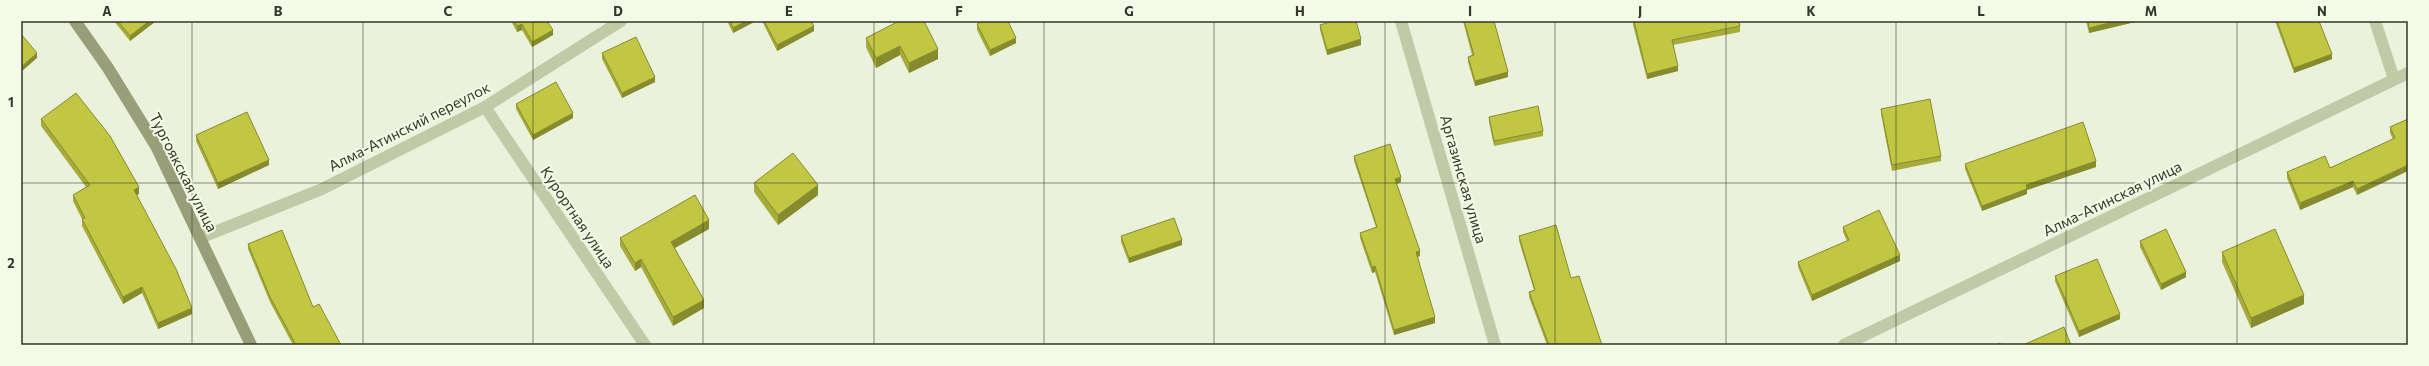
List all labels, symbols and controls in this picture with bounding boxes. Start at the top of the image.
text: A [102,3,112,19]
text: B [274,3,283,19]
text: C [444,3,453,19]
text: D [613,3,623,19]
text: E [785,3,793,19]
text: F [955,3,963,19]
text: G [1124,3,1134,19]
text: H [1295,3,1305,19]
text: I [1468,3,1472,19]
text: J [1638,3,1642,19]
text: K [1806,3,1816,19]
text: L [1977,3,1985,19]
text: M [2145,3,2157,19]
text: N [2317,3,2327,19]
street label: Алма-Атинский переулок [325,77,493,175]
text: 1 [8,94,14,110]
street label: Тургоякская улица [146,109,222,235]
street label: Аргазинская улица [1437,113,1491,245]
street label: Алма-Атинская улица [2040,157,2184,239]
street label: Курортная улица [537,163,619,271]
text: 2 [7,255,15,271]

